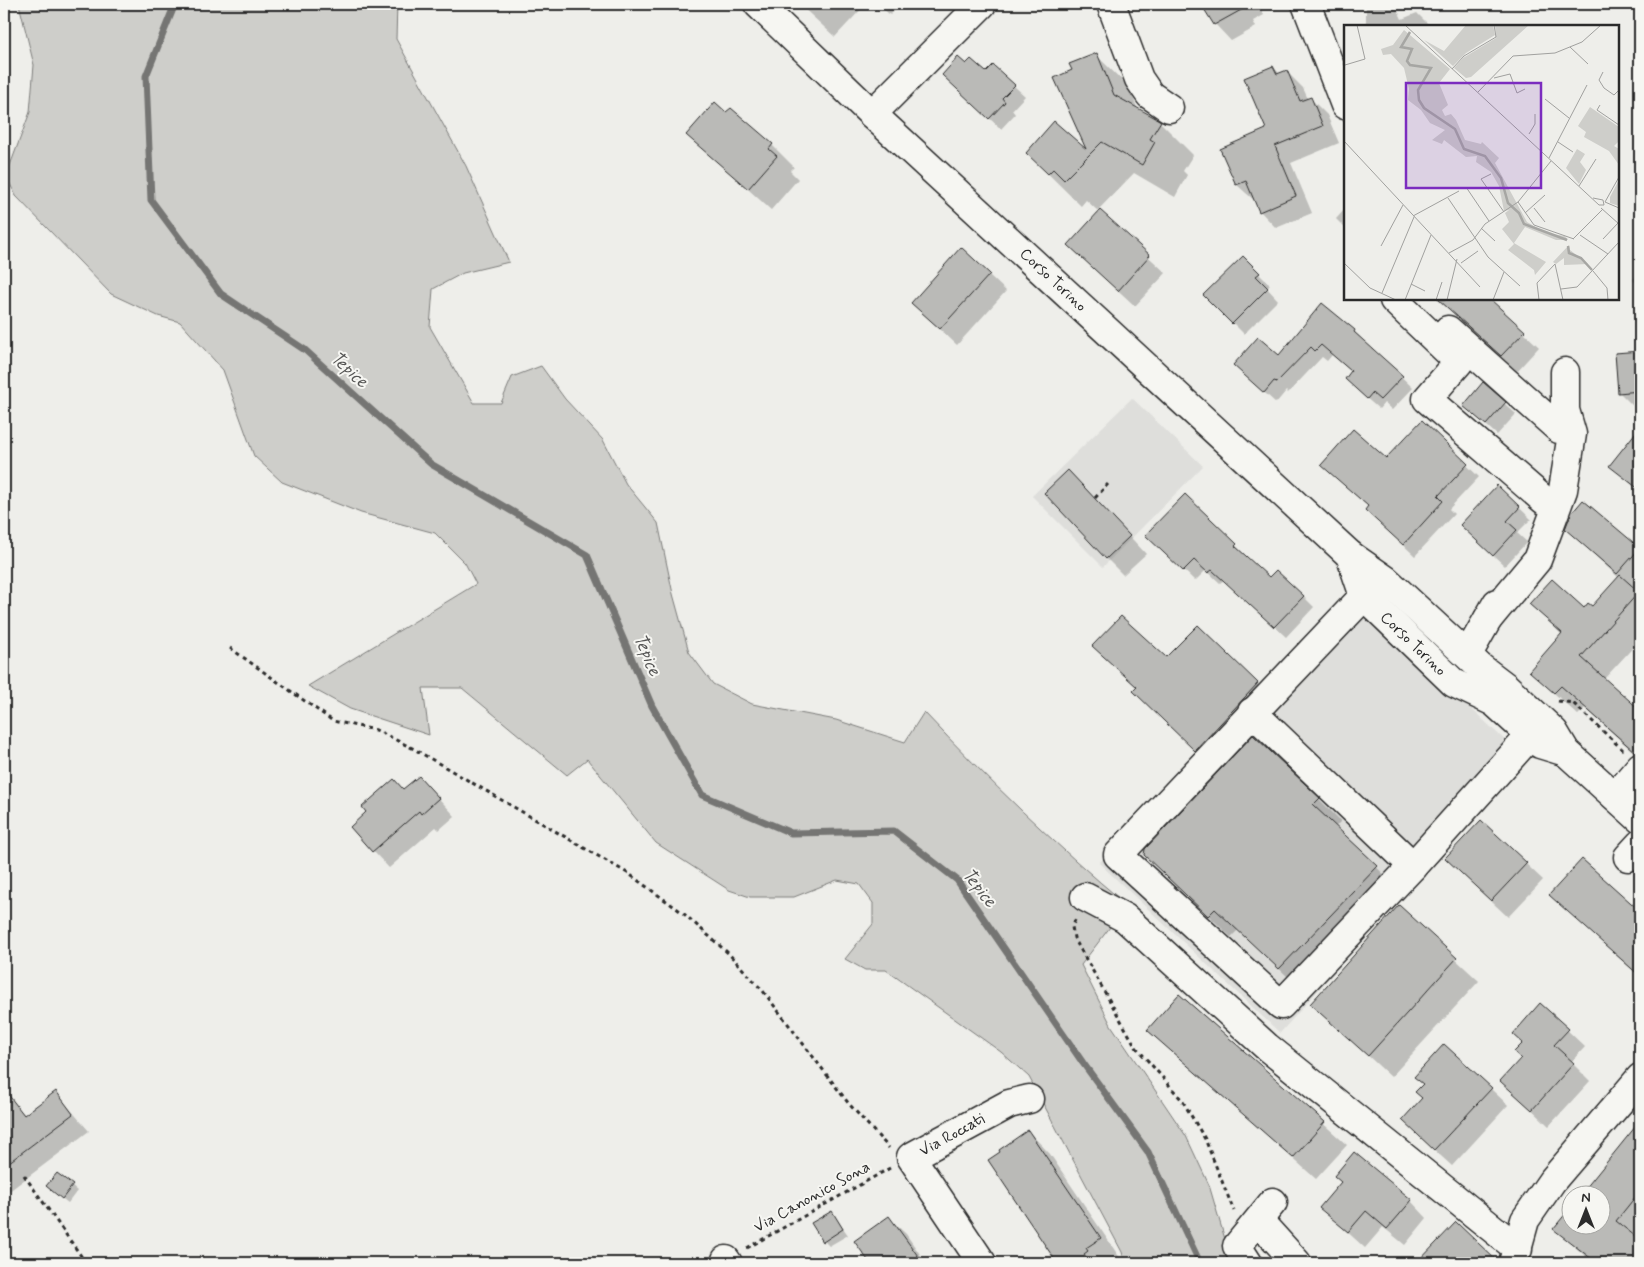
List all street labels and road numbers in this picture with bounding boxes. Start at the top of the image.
street label: Corso Torino [1015,244,1091,316]
street label: Corso Torino [1375,607,1451,681]
street label: Via Roccati [916,1108,988,1162]
street label: Via Canonico Sona [750,1156,874,1238]

